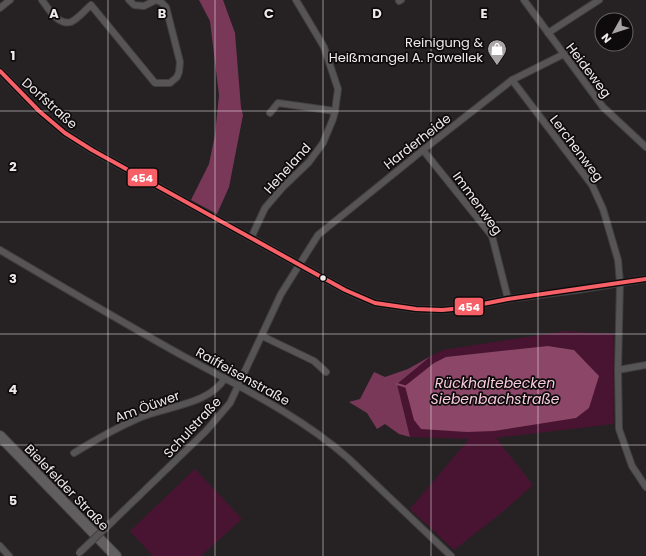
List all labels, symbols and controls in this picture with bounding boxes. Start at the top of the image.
text: A [49,4,59,23]
text: B [158,4,167,23]
text: C [264,4,274,23]
text: D [372,4,382,23]
text: E [480,4,488,23]
north arrow [594,12,634,52]
text: N [597,30,615,47]
place label: Reinigung & Heißmangel A. Pawellek [329,33,483,67]
shop icon: Reinigung & Heißmangel A. Pawellek [486,38,508,66]
street label: Heideweg [562,39,616,102]
text: 1 [11,46,15,65]
street label: Dorfstraße [18,73,82,133]
street label: Harderheide [380,109,455,174]
street label: Lerchenweg [545,111,608,185]
street label: Heheland [259,139,315,198]
text: 2 [9,157,17,176]
line badge: 454 [127,168,158,187]
street label: Immenweg [448,168,507,239]
text: 454 [131,170,154,186]
text: 3 [9,269,17,288]
unlabelled marker [318,273,328,283]
line badge: 454 [454,297,484,316]
text: 454 [458,299,481,315]
street label: Raiffeisenstraße [192,343,293,410]
water label: Rückhaltebecken Siebenbachstraße [431,373,560,409]
text: 4 [9,380,18,399]
street label: Am Öüwer [112,386,182,427]
street label: Schulstraße [159,393,226,462]
street label: Bielefelder Straße [20,440,113,535]
text: 5 [9,491,17,510]

